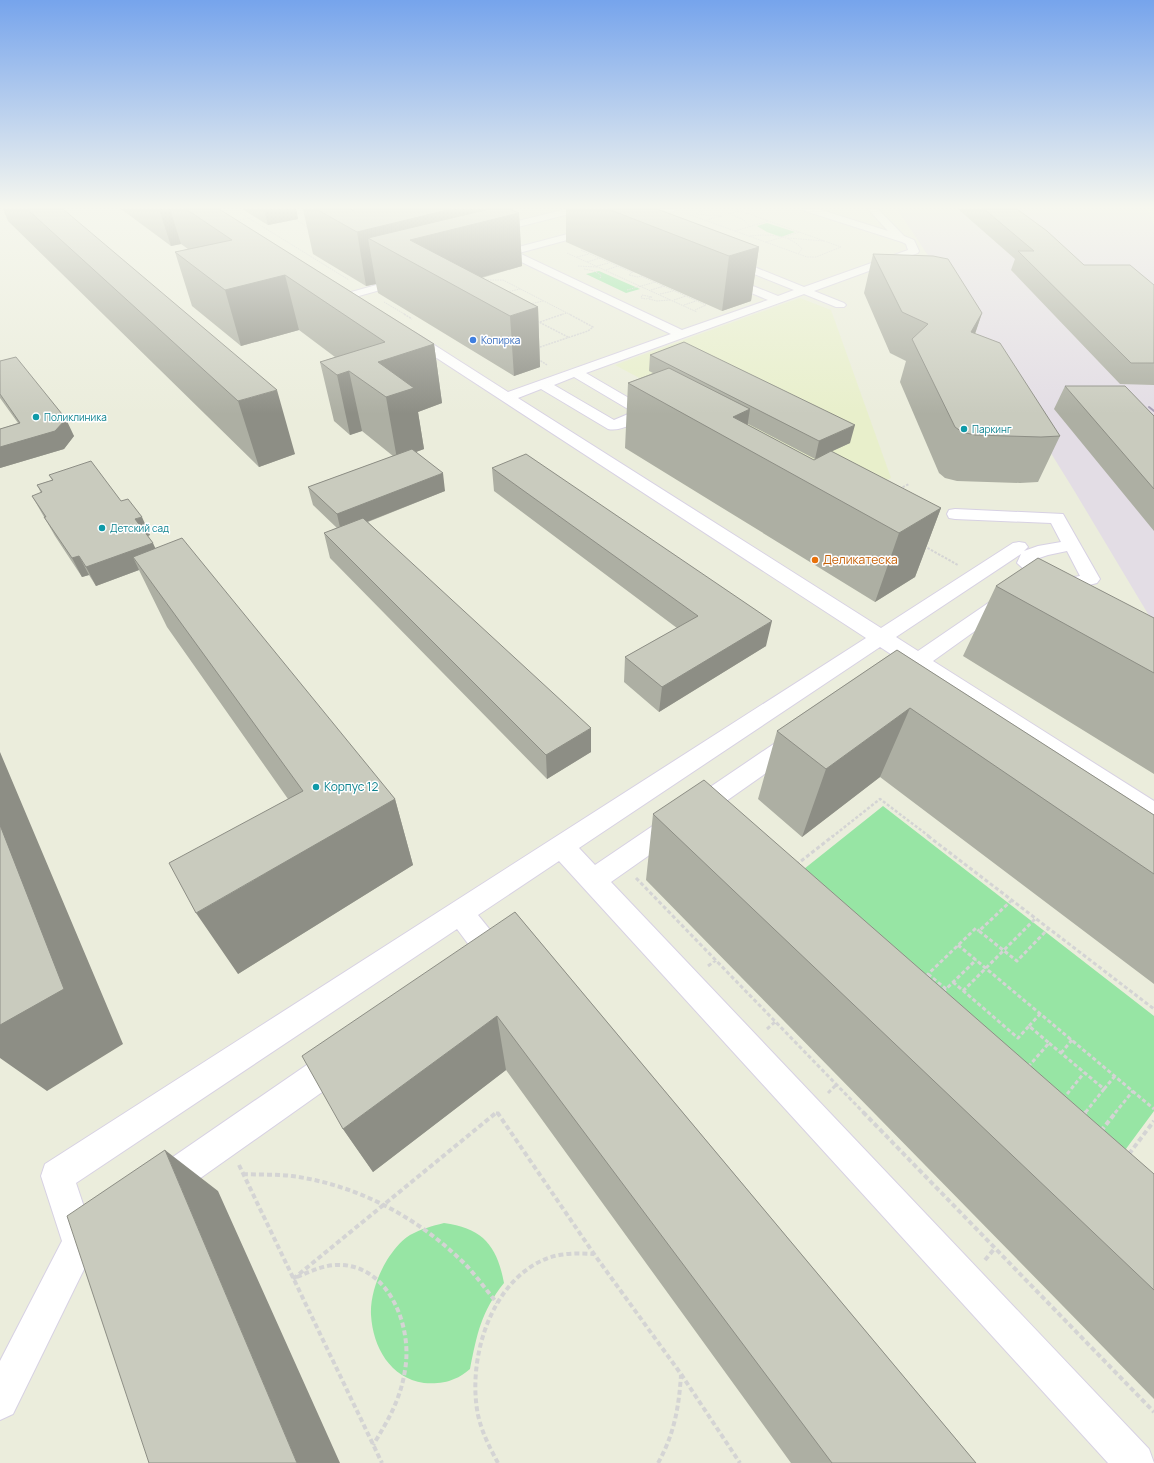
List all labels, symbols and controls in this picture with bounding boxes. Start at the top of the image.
place label: Копирка [481,333,520,347]
marker: Копирка [468,335,478,345]
place label: Поликлиника [44,410,107,424]
marker: Поликлиника [31,412,41,422]
place label: Паркинг [972,422,1012,436]
marker: Паркинг [959,424,969,434]
place label: Детский сад [110,521,169,535]
marker: Детский сад [97,523,107,533]
place label: Деликатеска [823,551,898,568]
marker: Деликатеска [810,555,820,565]
place label: Корпус 12 [324,778,378,795]
marker: Корпус 12 [311,782,321,792]

